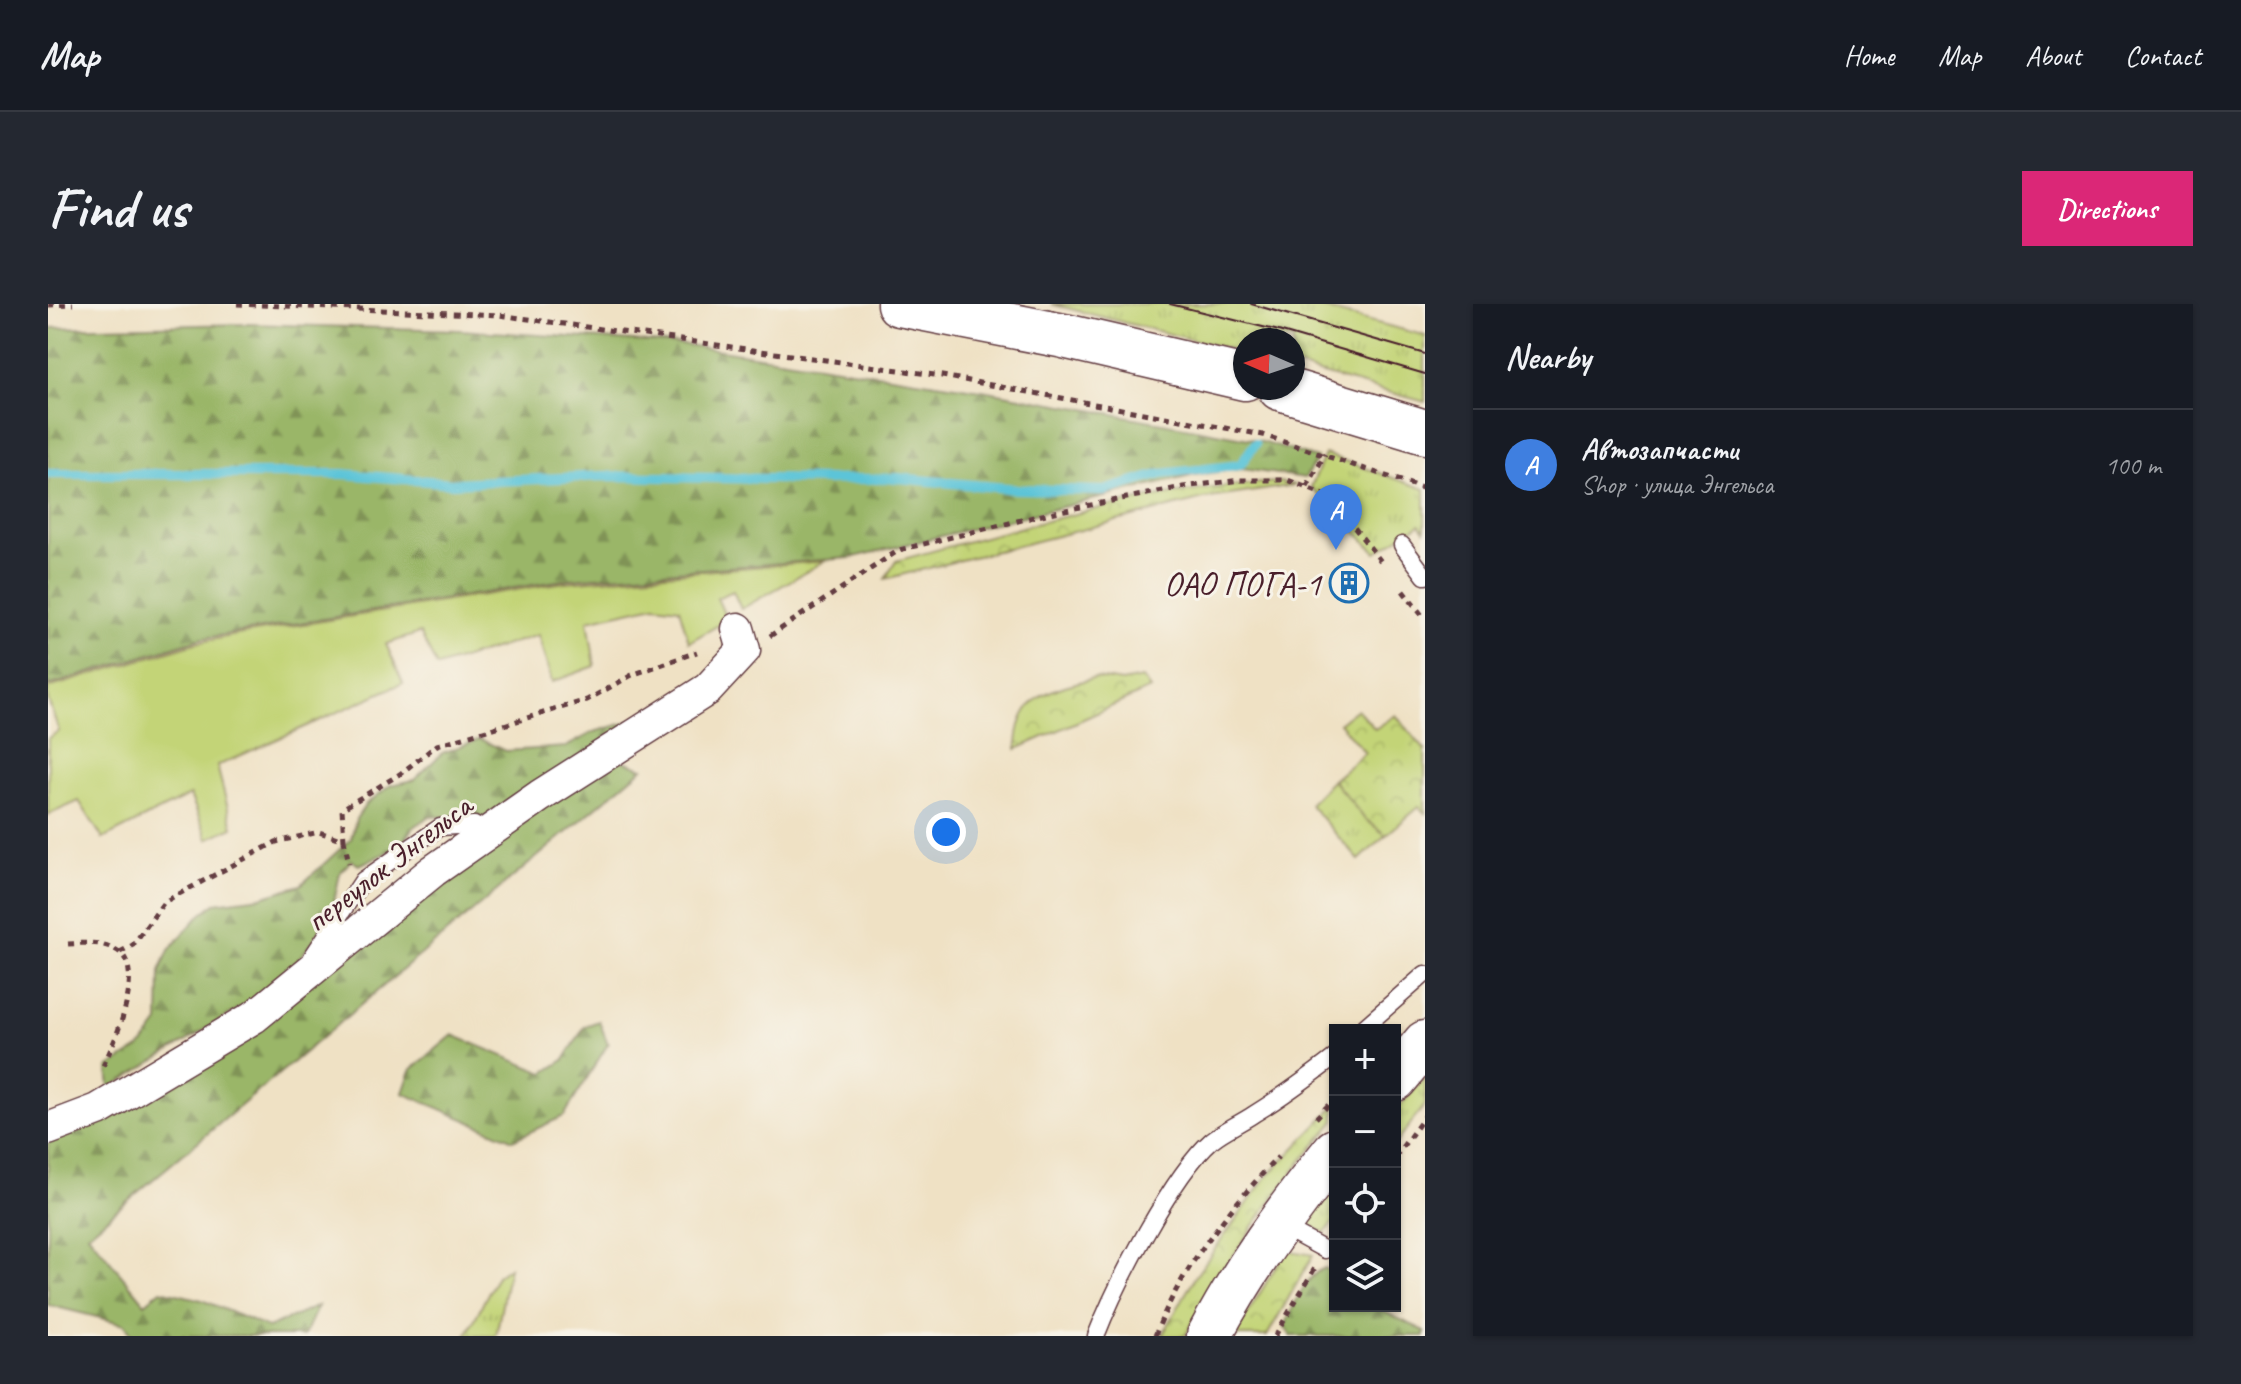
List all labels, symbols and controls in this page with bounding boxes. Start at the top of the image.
text: Map [40,32,99,79]
text: Home [1844,38,1894,73]
text: Map [1938,38,1981,73]
text: About [2025,38,2081,73]
text: Contact [2125,38,2201,73]
button: Directions [2022,171,2193,246]
text: Find us [48,173,188,244]
north arrow [1233,328,1305,400]
text: Nearby [1505,335,1591,378]
text: Автозапчасти [1581,430,1738,468]
text: A [1524,449,1538,482]
text: 100 m [2105,449,2161,482]
text: Shop · улица Энгельса [1581,468,1773,501]
pin: A [1310,484,1362,550]
place label: ОАО ПОГА-1 [1164,562,1323,605]
building icon: ОАО ПОГА-1 [1328,562,1370,604]
street label: переулок Энгельса [296,783,483,942]
your location [926,812,966,852]
map controls [1329,1024,1401,1312]
button: + [1329,1024,1401,1096]
button: − [1329,1096,1401,1168]
button: locate [1329,1168,1401,1240]
button: layers [1329,1240,1401,1312]

